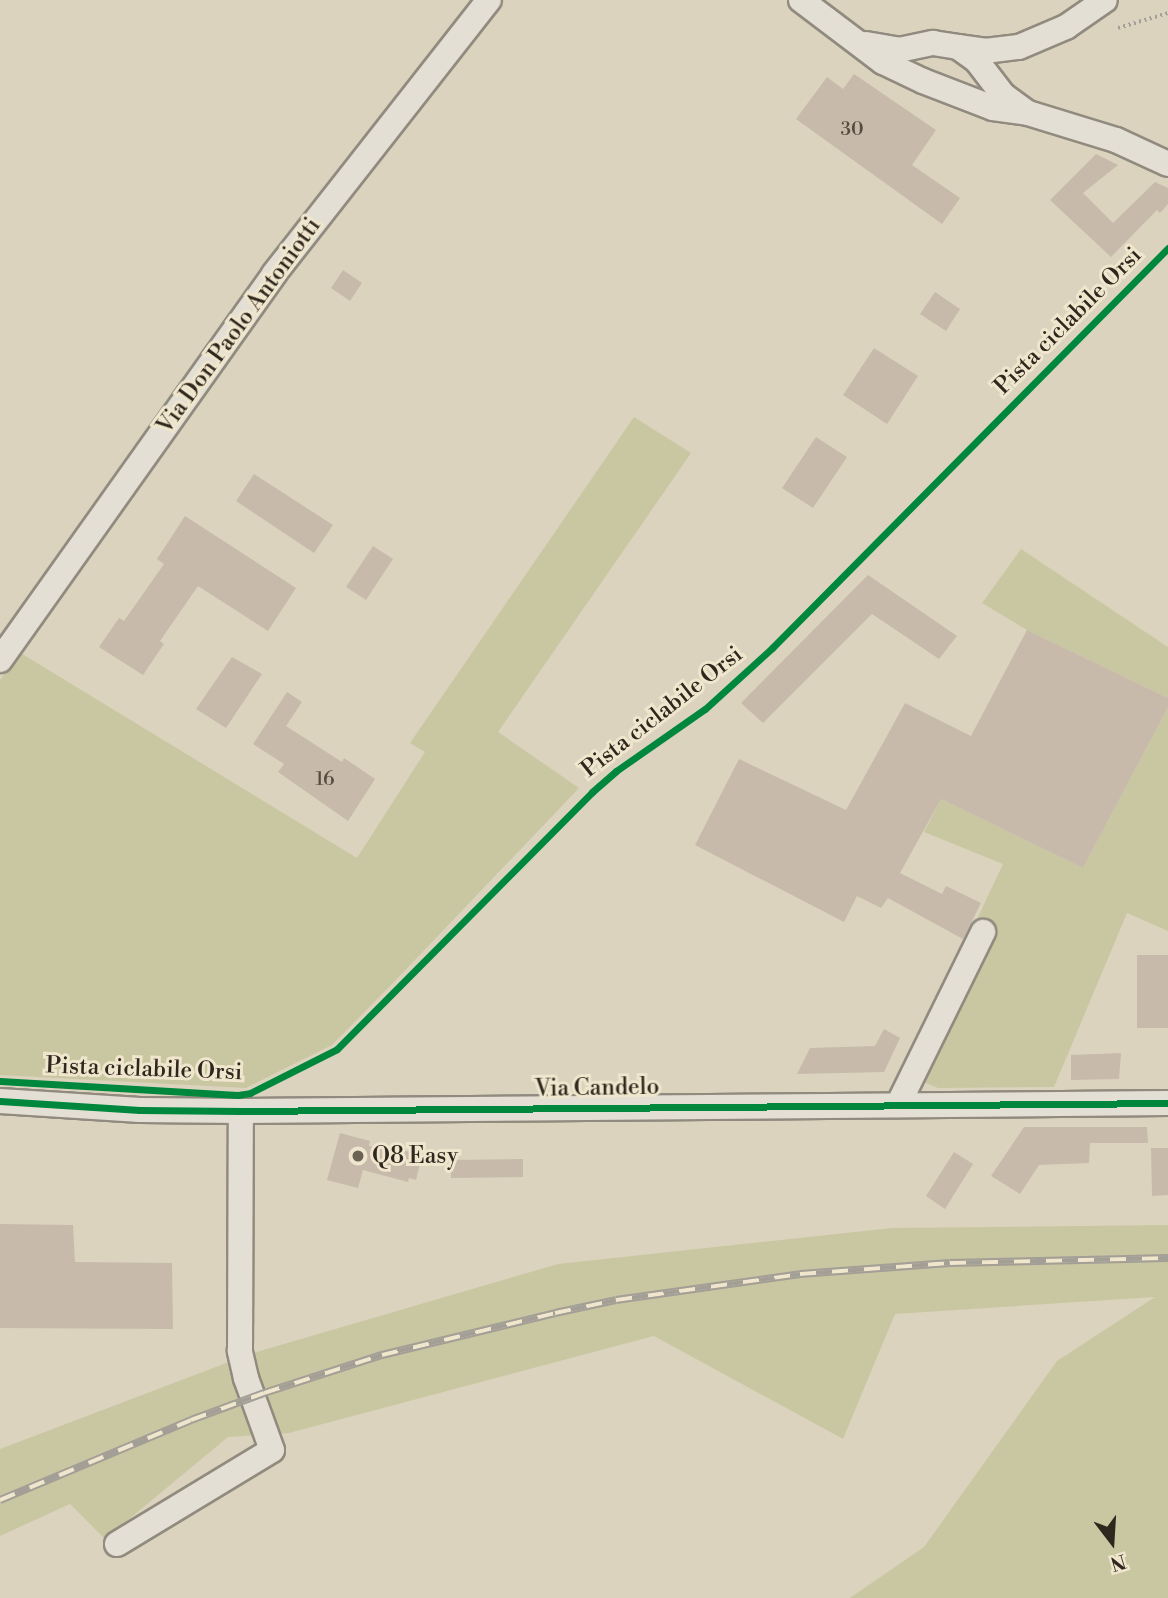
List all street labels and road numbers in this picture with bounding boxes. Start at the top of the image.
street label: Via Don Paolo Antoniotti [151,213,327,439]
street label: Pista ciclabile Orsi [989,242,1147,400]
street label: Pista ciclabile Orsi [576,640,748,784]
street label: Pista ciclabile Orsi [45,1052,243,1086]
street label: Via Candelo [534,1073,660,1103]

